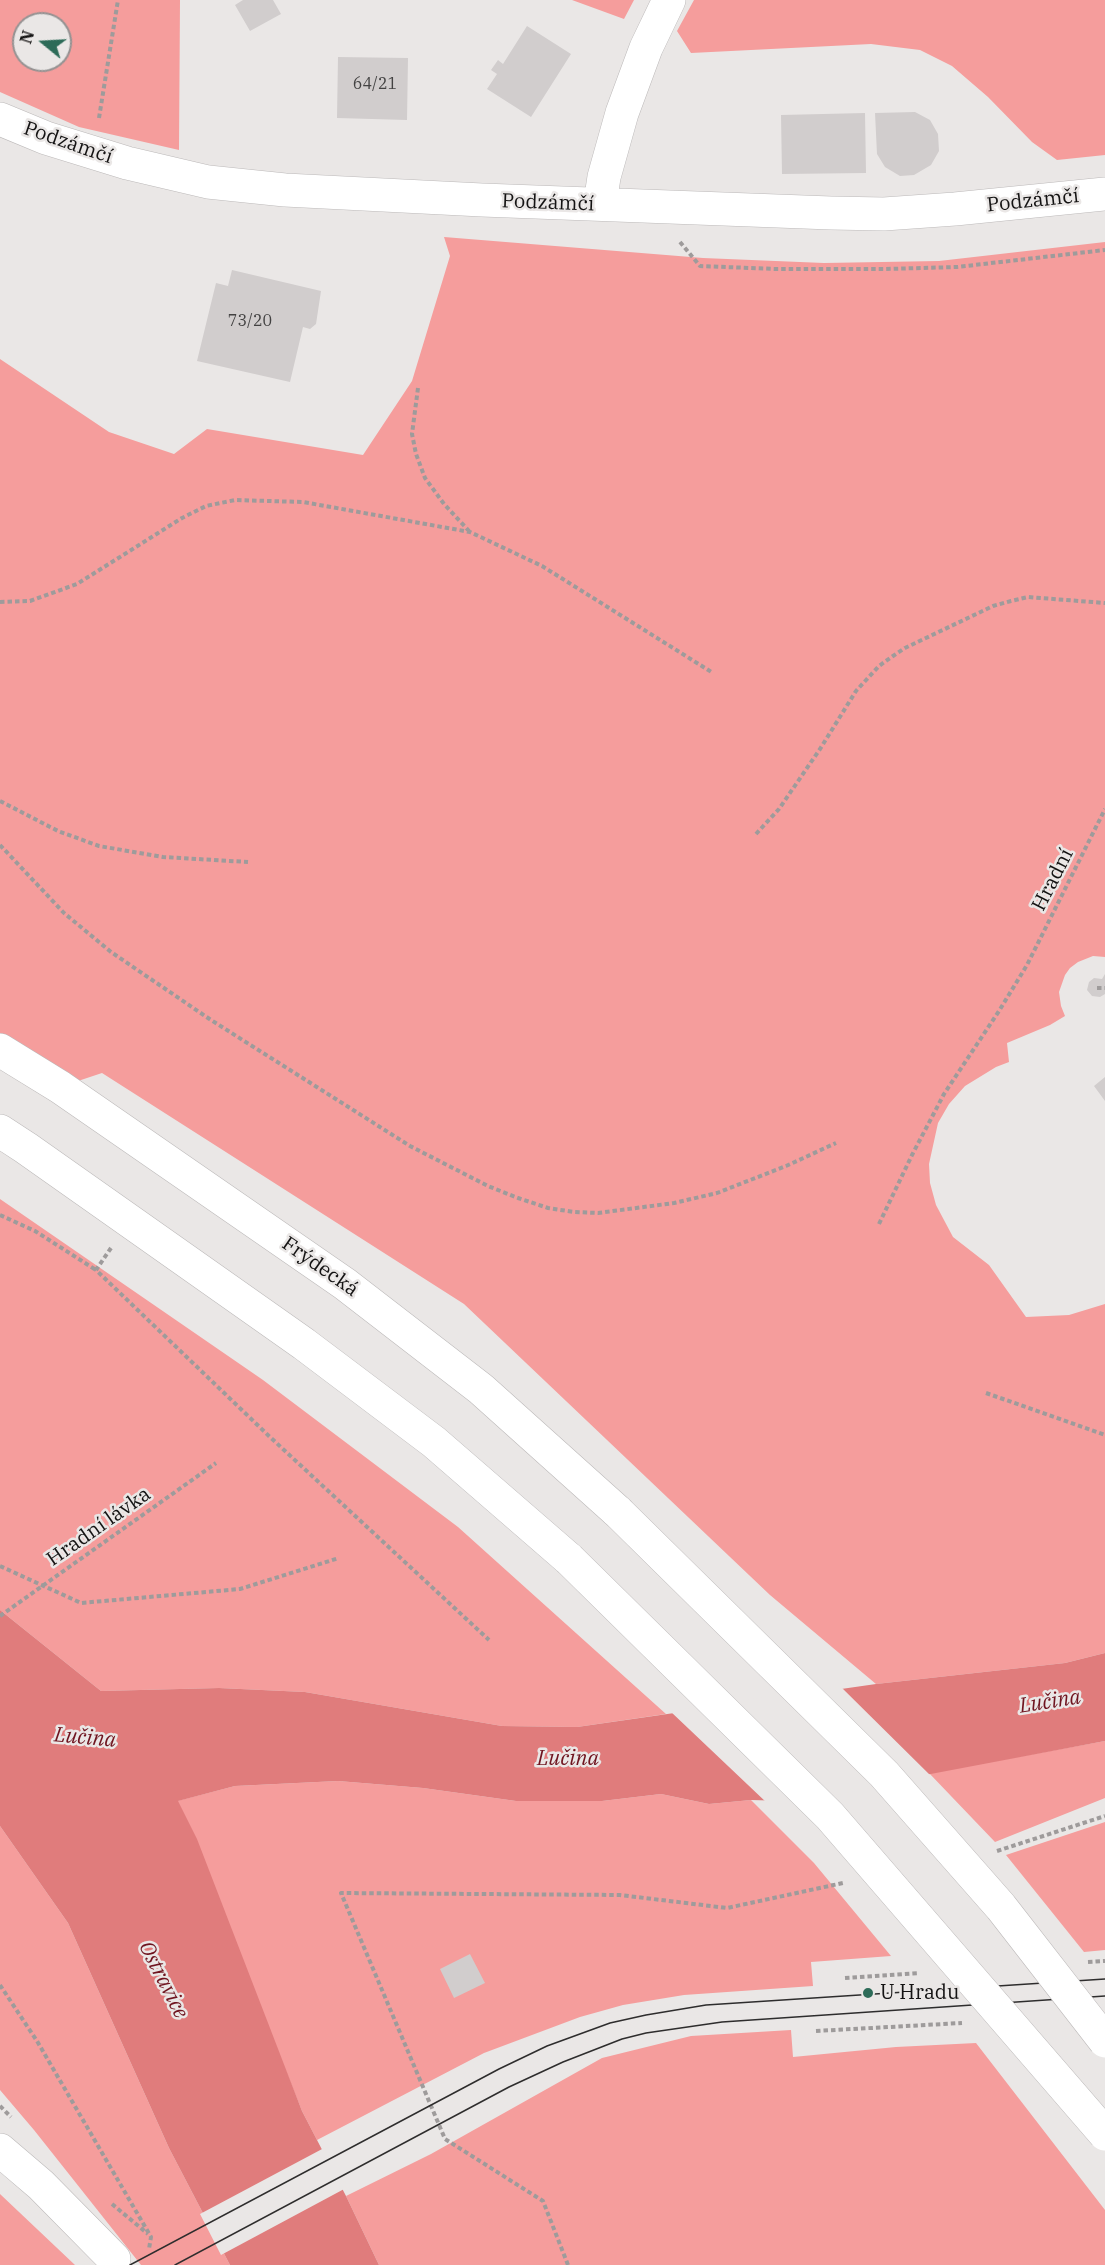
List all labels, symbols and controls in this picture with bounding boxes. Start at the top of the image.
north arrow [12,12,72,72]
text: N [15,28,38,46]
house number: 64/21 [353,74,397,94]
street label: Podzámčí [20,117,116,169]
street label: Podzámčí [986,184,1080,218]
street label: Podzámčí [501,189,595,217]
house number: 73/20 [228,311,272,331]
street label: Hradní [1027,845,1079,915]
street label: Frýdecká [277,1232,363,1302]
street label: Hradní lávka [42,1482,156,1572]
water label: Lučina [1017,1685,1083,1719]
water label: Lučina [53,1723,117,1753]
water label: Lučina [537,1746,599,1772]
water label: Ostravice [133,1937,193,2023]
place label: U Hradu [880,1981,959,2005]
marker: U Hradu [861,1986,875,2000]

